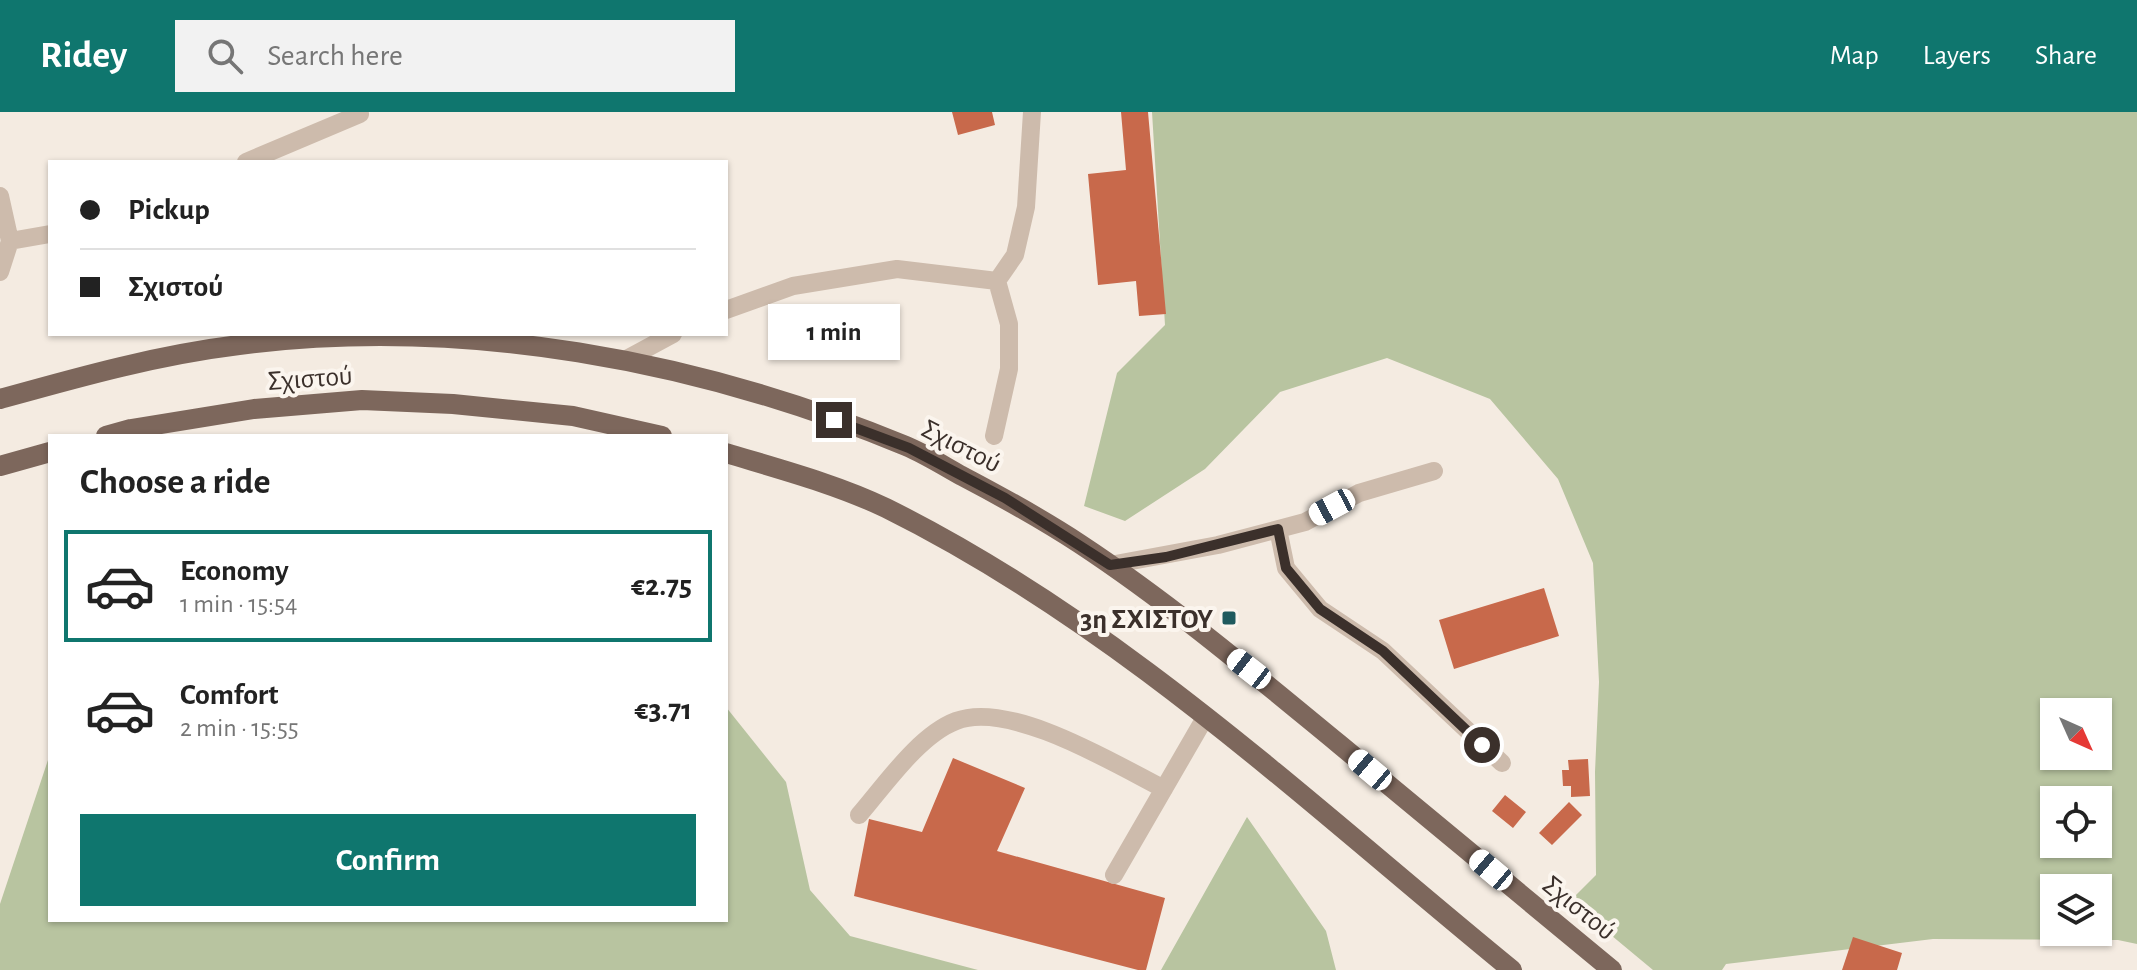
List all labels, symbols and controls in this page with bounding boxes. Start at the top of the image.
search box [175,20,735,92]
icon: search [203,34,247,78]
text: Ridey [40,37,127,75]
text: Search here [267,41,403,71]
text: Map [1830,42,1879,70]
text: Layers [1923,42,1991,70]
text: Share [2035,42,2097,70]
text: Pickup [128,195,210,225]
text: Σχιστού [128,272,223,302]
callout: 1 min [768,304,900,360]
text: 1 min [807,319,861,345]
street label: Σχιστού [267,362,354,396]
route end [816,402,852,438]
street label: Σχιστού [917,415,1005,479]
text: Choose a ride [80,464,270,500]
car [1305,485,1359,529]
icon: car [84,550,156,622]
text: Economy [180,556,289,586]
text: €2.75 [631,571,692,601]
text: 1 min · 15:54 [180,591,297,617]
place label: 3η ΣΧΙΣΤΟΥ [1080,606,1213,634]
marker: 3η ΣΧΙΣΤΟΥ [1220,609,1238,627]
car [1223,645,1275,693]
icon: car [84,674,156,746]
text: Comfort [180,680,279,710]
text: €3.71 [634,695,692,725]
north arrow [2040,698,2112,770]
map controls [2040,698,2112,946]
text: 2 min · 15:55 [180,715,299,741]
route start [1464,727,1500,763]
car [1344,745,1396,795]
button: locate [2040,786,2112,858]
button: Confirm [80,814,696,906]
car [1465,845,1517,895]
street label: Σχιστού [1537,871,1621,946]
button: layers [2040,874,2112,946]

